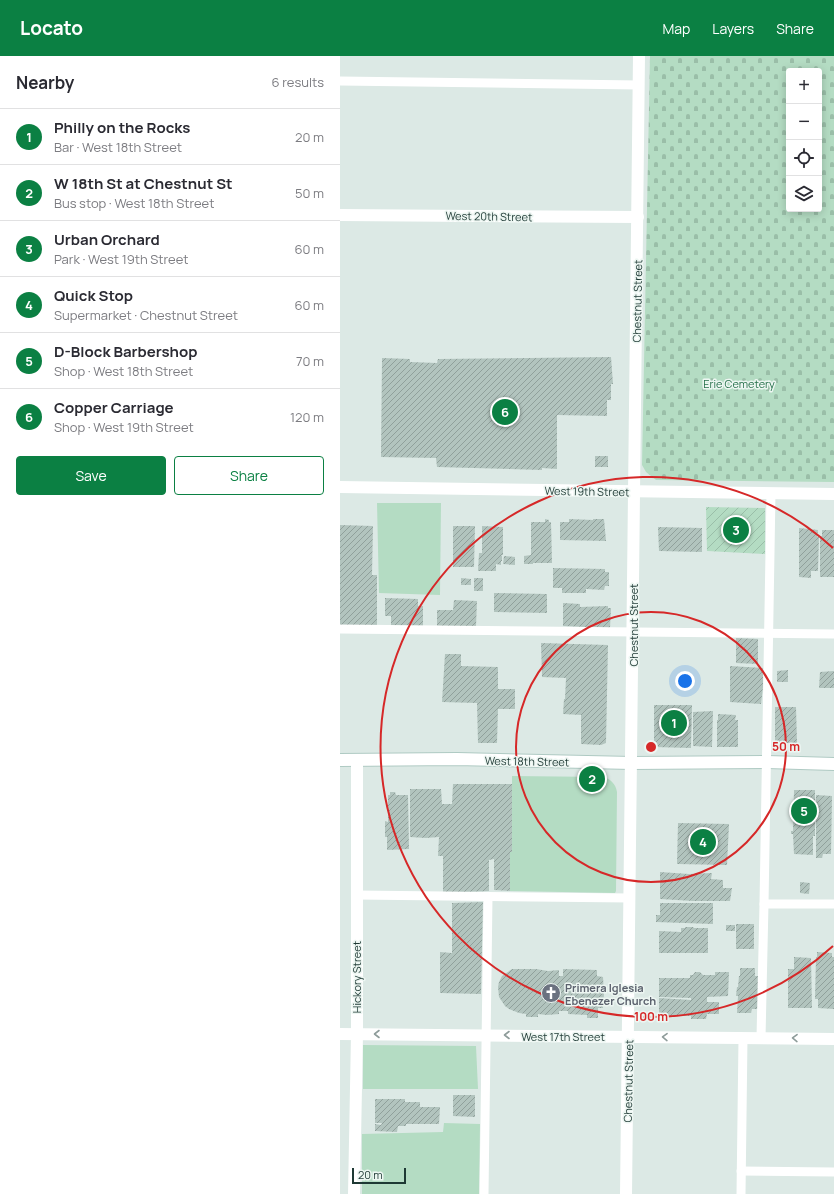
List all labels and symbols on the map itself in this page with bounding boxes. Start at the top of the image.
street label: West 20th Street [445,208,533,224]
street label: Chestnut Street [629,259,645,343]
park label: Erie Cemetery [703,376,775,391]
pin: 6 [492,397,518,427]
street label: West 19th Street [544,483,630,499]
pin: 3 [723,515,749,545]
street label: Chestnut Street [626,584,641,667]
your location [675,671,695,691]
pin: 1 [661,708,687,738]
text: 50 m [772,738,800,755]
centre of rings [644,740,658,754]
street label: West 18th Street [485,753,569,769]
pin: 2 [579,764,605,794]
pin: 5 [791,796,817,826]
pin: 4 [690,827,716,857]
street label: Hickory Street [349,941,364,1013]
place label: Primera Iglesia Ebenezer Church [565,980,656,1008]
church icon: Primera Iglesia Ebenezer Church [540,982,562,1004]
text: 100 m [634,1008,668,1025]
street label: West 17th Street [521,1029,605,1044]
one-way arrow [374,1030,380,1038]
one-way arrow [504,1031,510,1039]
one-way arrow [662,1033,668,1041]
one-way arrow [792,1034,798,1042]
street label: Chestnut Street [620,1039,636,1123]
scale bar [352,1166,406,1185]

